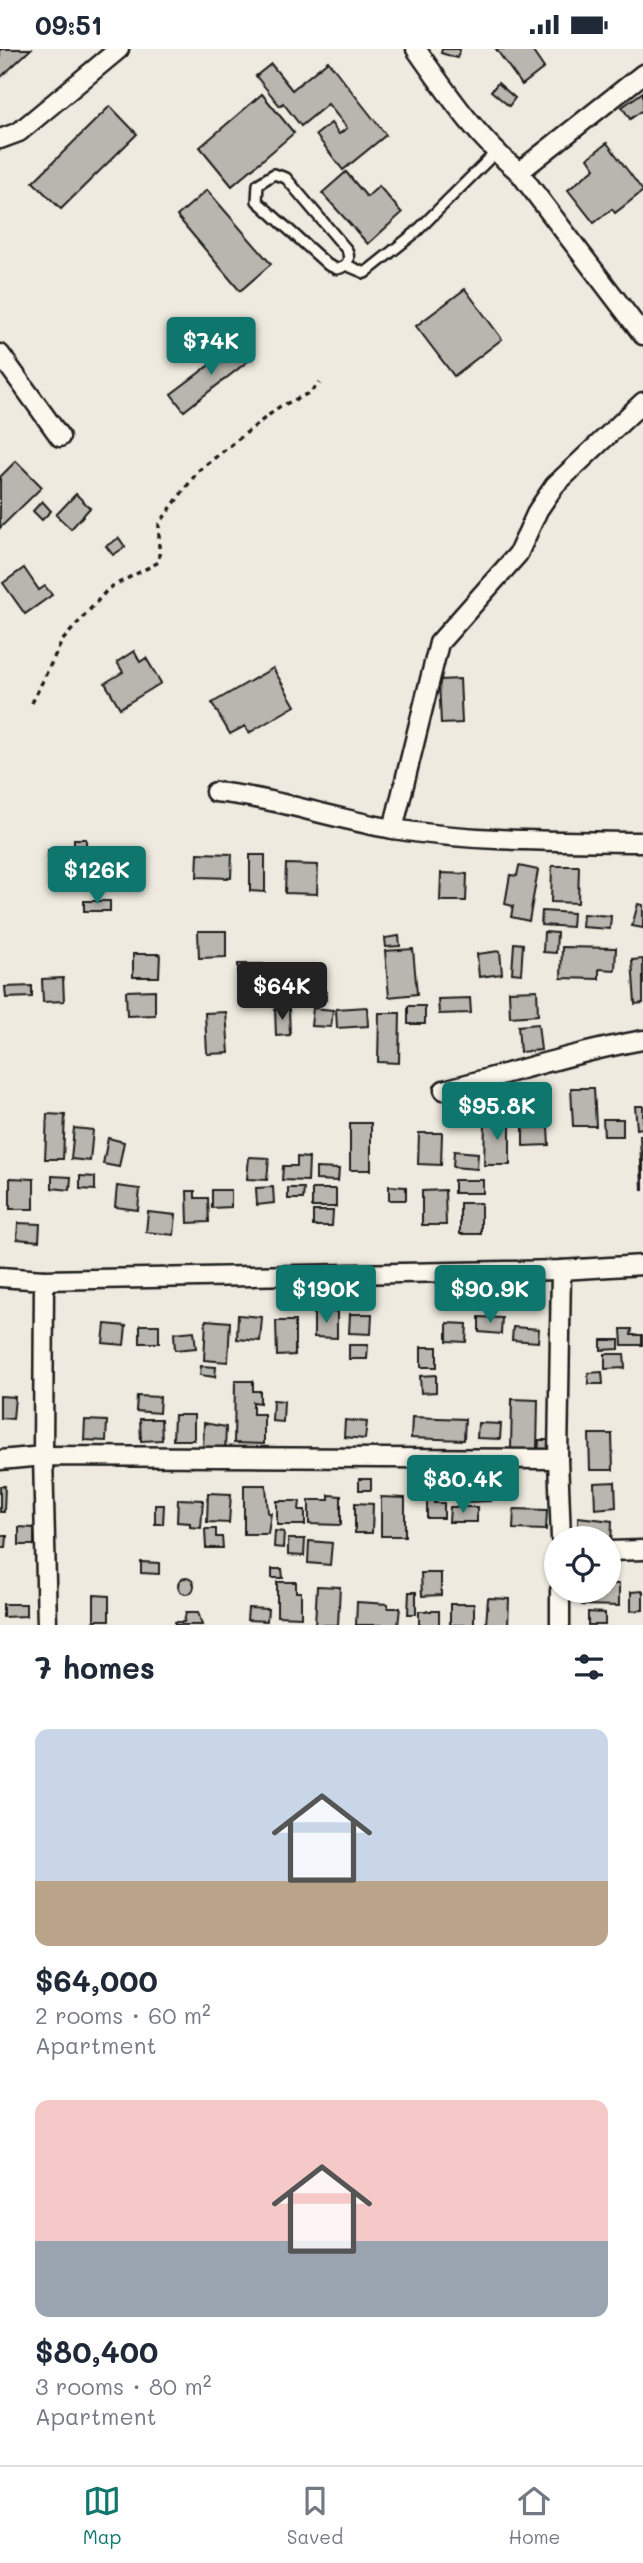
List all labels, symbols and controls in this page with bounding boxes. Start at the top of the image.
text: 09:51 [35,8,102,42]
pin: $74K [170,317,252,377]
text: $74K [183,325,239,355]
pin: $126K [48,847,146,906]
text: $126K [64,854,130,884]
pin: $64K [241,963,323,1022]
text: $64K [253,970,311,1000]
pin: $95.8K [440,1083,554,1142]
text: $95.8K [458,1090,536,1120]
pin: $190K [277,1265,375,1325]
pin: $90.9K [433,1265,547,1325]
text: $190K [292,1273,360,1303]
text: $90.9K [451,1273,529,1303]
pin: $80.4K [406,1455,520,1515]
text: $80.4K [423,1463,503,1493]
map controls [544,1526,621,1603]
button: locate [544,1526,621,1603]
text: 7 homes [35,1647,155,1687]
icon: filters [570,1648,608,1686]
icon: home [259,1775,385,1901]
text: $64,000 [35,1960,158,2000]
text: 2 rooms · 60 m² [35,2000,211,2030]
text: Apartment [35,2030,157,2060]
icon: home [259,2146,385,2272]
text: $80,400 [35,2331,158,2371]
text: 3 rooms · 80 m² [35,2371,211,2401]
text: Apartment [35,2401,157,2431]
tab: Map [83,2482,121,2549]
tab: Saved [287,2482,343,2549]
tab: Home [509,2482,560,2549]

